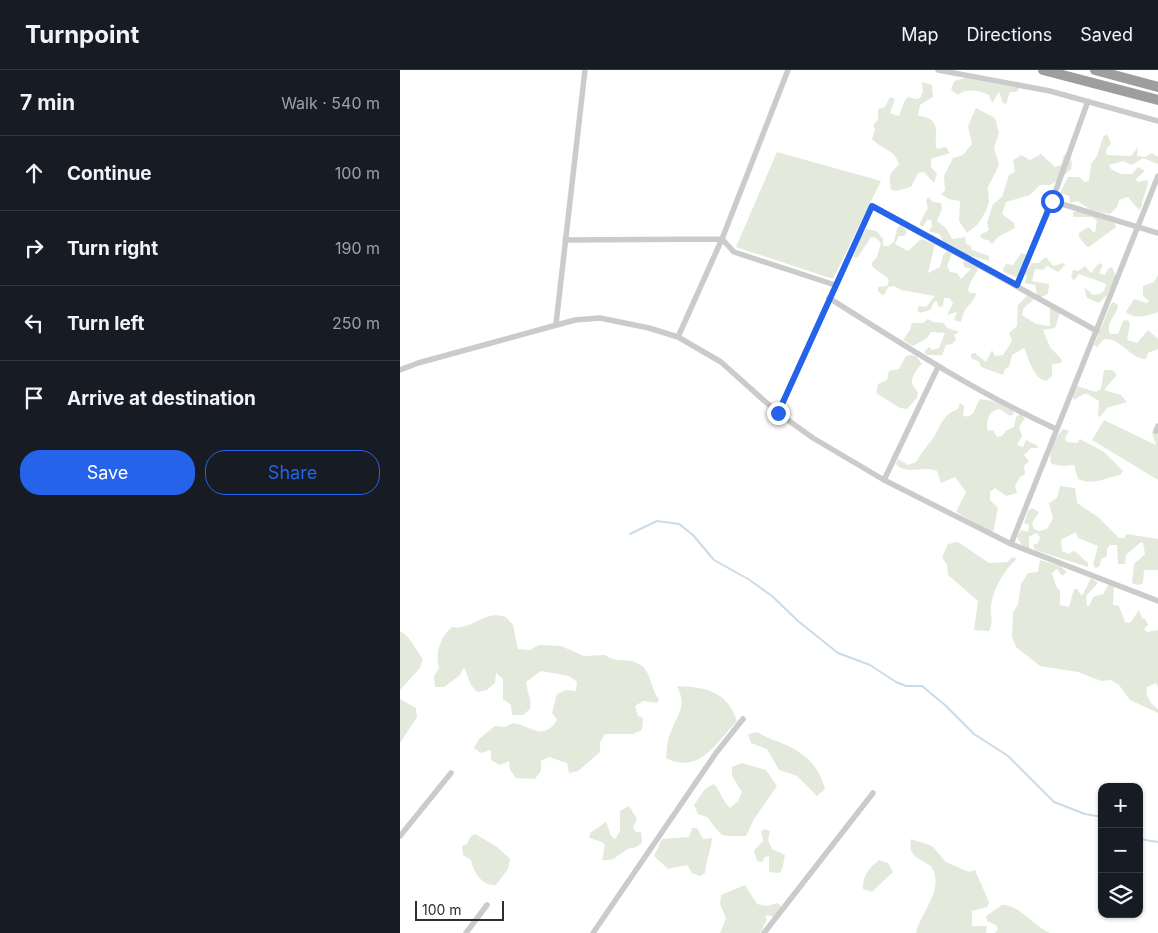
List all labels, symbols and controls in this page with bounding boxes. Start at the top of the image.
text: Turnpoint [25,20,139,49]
text: Map [901,24,939,45]
text: Directions [967,24,1052,45]
text: Saved [1080,24,1133,45]
text: 7 min [20,90,75,115]
text: Walk · 540 m [281,93,380,113]
icon: ahead [20,159,48,187]
text: Continue [67,162,152,185]
text: 100 m [335,163,380,183]
route start [1041,190,1064,213]
icon: right [20,234,48,262]
text: Turn right [67,237,158,260]
text: 190 m [335,238,380,258]
icon: left [20,309,48,337]
text: Turn left [67,312,145,335]
text: 250 m [332,313,380,333]
icon: arrive [20,384,48,412]
text: Arrive at destination [67,387,256,410]
route end [767,402,790,425]
button: Save [20,450,195,495]
button: Share [205,450,380,495]
map controls [1098,783,1143,918]
button: + [1098,783,1143,828]
button: − [1098,828,1143,873]
button: layers [1098,873,1143,918]
scale bar [415,898,504,921]
text: 100 m [422,901,462,918]

